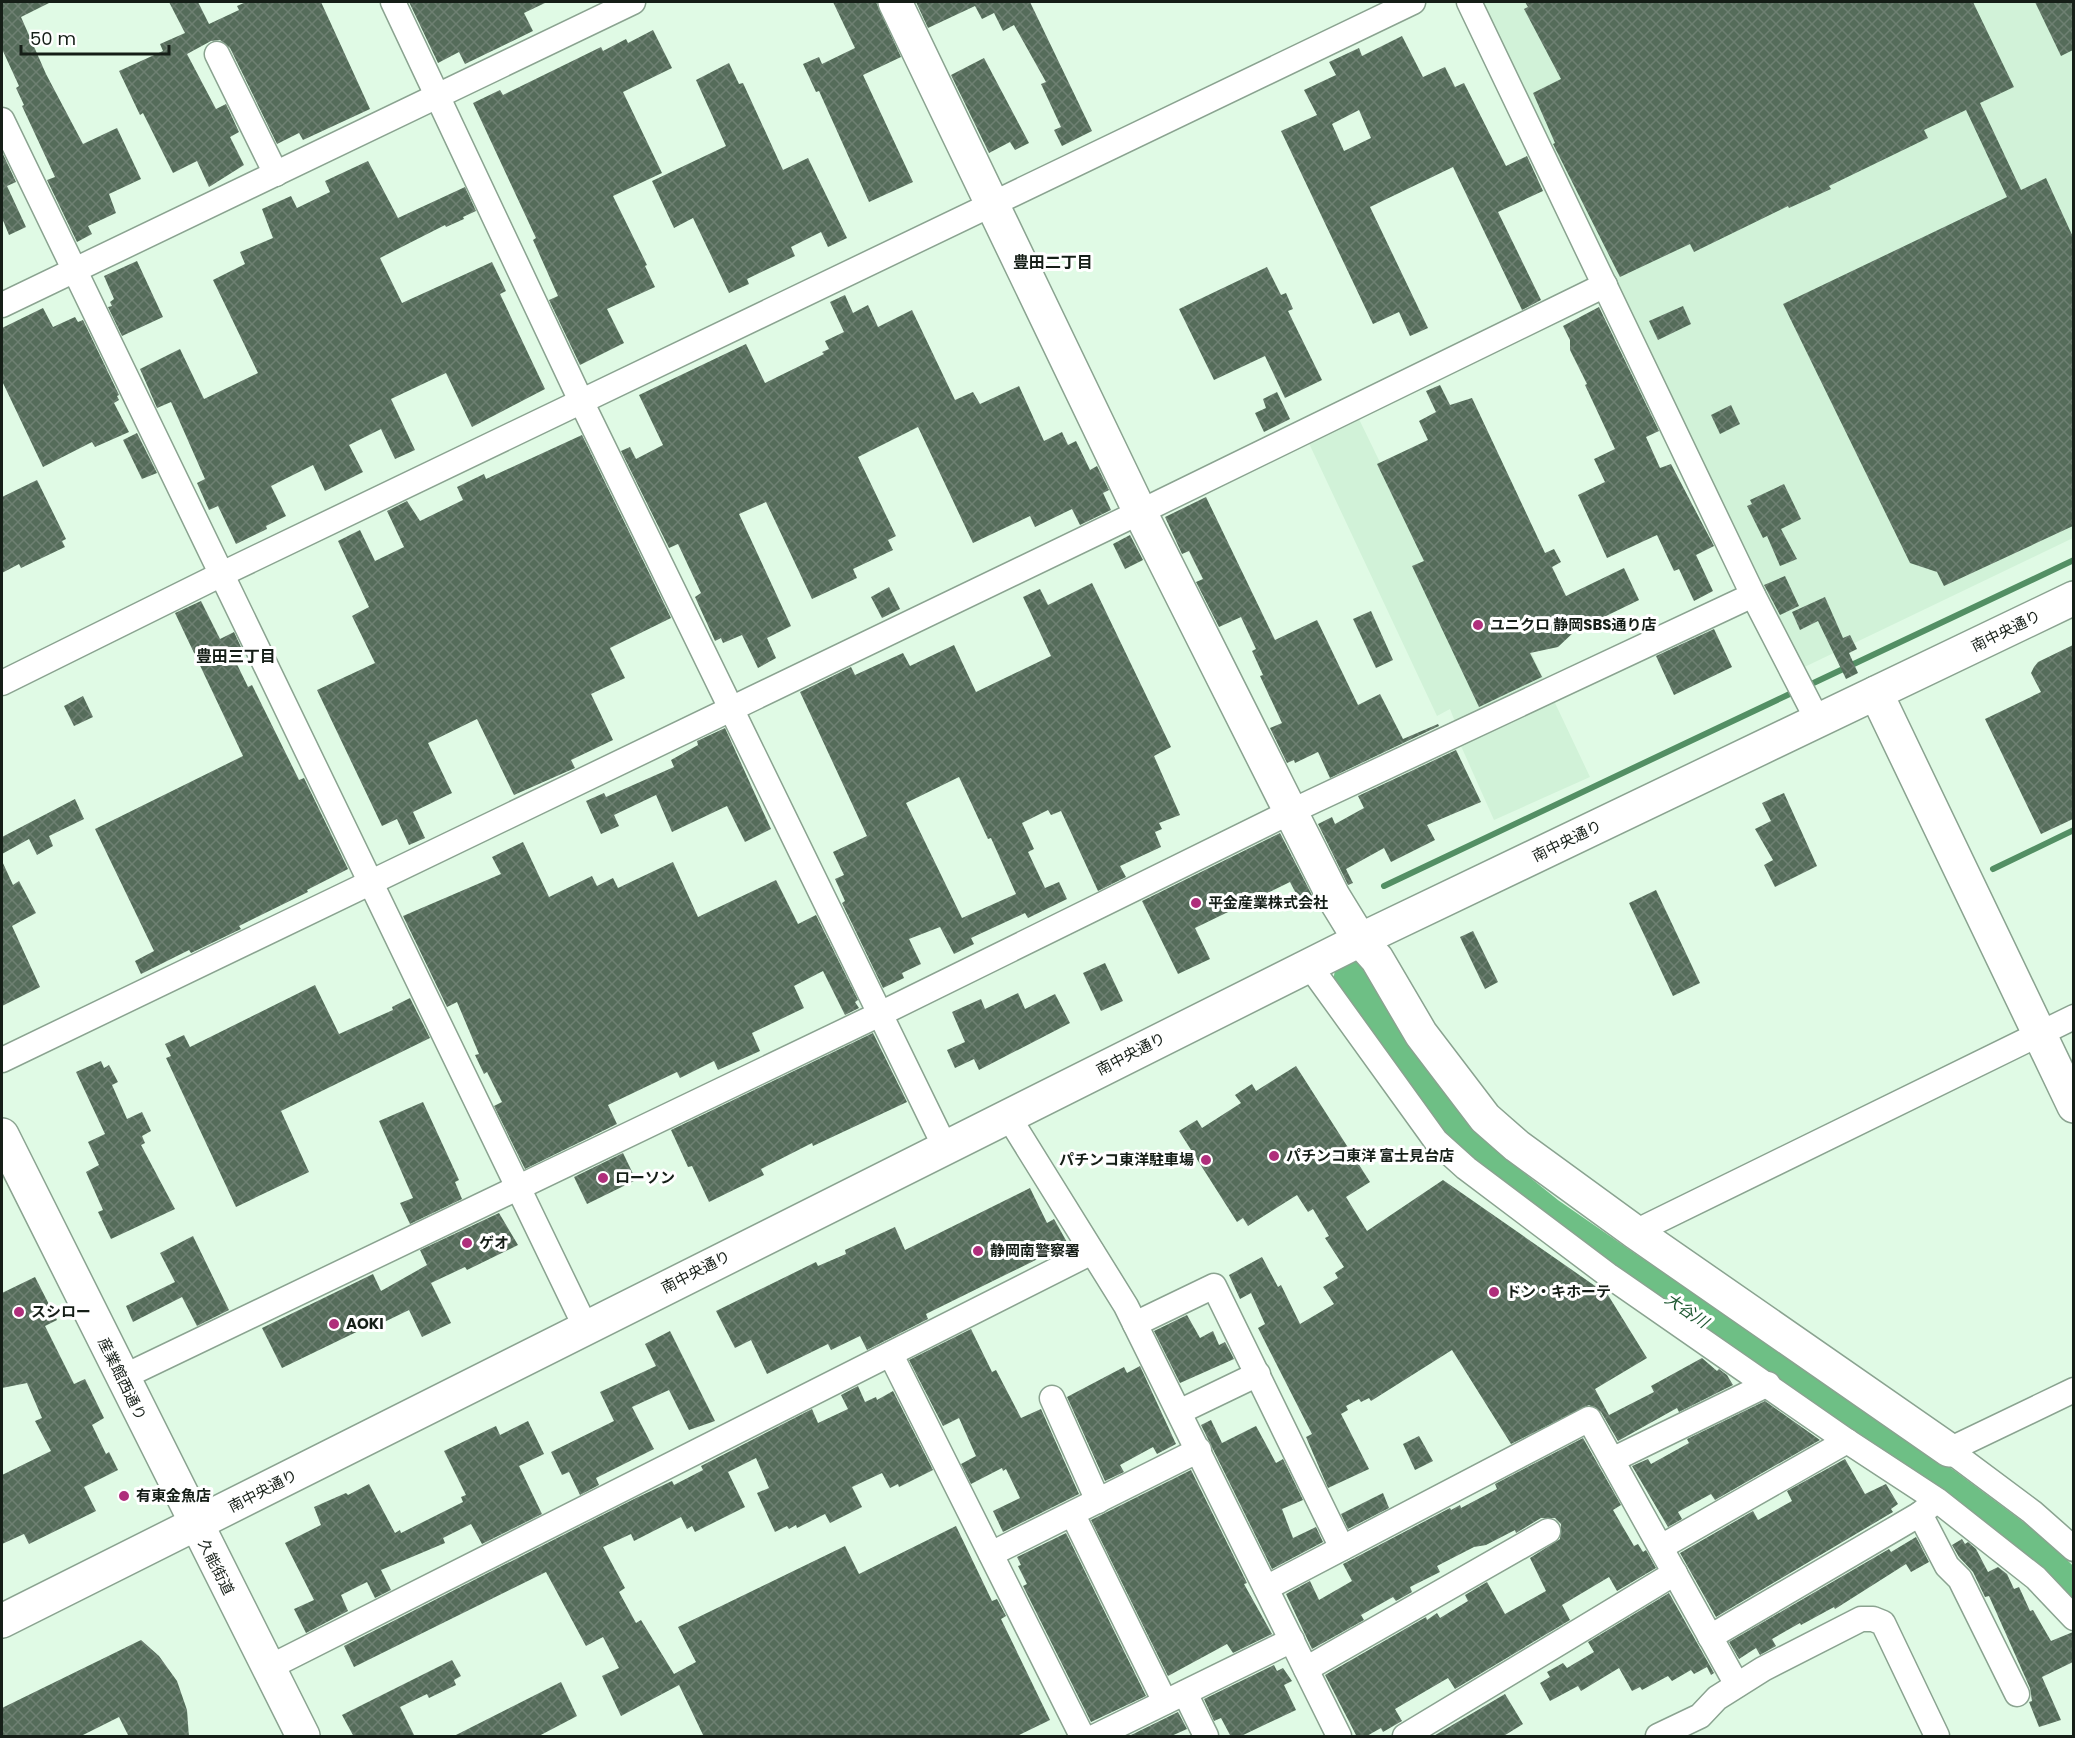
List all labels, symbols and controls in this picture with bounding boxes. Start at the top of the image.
scale bar [21,18,170,56]
text: 50 m [30,26,76,51]
district label: 豊田二丁目 [1013,251,1093,274]
street label: 南中央通り [1967,605,2044,656]
place label: ユニクロ 静岡SBS通り店 [1490,614,1657,635]
marker: ユニクロ 静岡SBS通り店 [1471,618,1485,632]
district label: 豊田三丁目 [196,645,276,668]
street label: 南中央通り [1528,815,1605,866]
place label: 平金産業株式会社 [1208,892,1328,913]
marker: 平金産業株式会社 [1189,896,1203,910]
street label: 南中央通り [1093,1027,1169,1080]
place label: パチンコ東洋 富士見台店 [1286,1145,1454,1166]
place label: パチンコ東洋駐車場 [1059,1149,1194,1170]
marker: パチンコ東洋 富士見台店 [1267,1149,1281,1163]
marker: パチンコ東洋駐車場 [1199,1153,1213,1167]
place label: ローソン [615,1167,675,1188]
marker: ローソン [596,1171,610,1185]
place label: ゲオ [479,1232,509,1253]
marker: ゲオ [460,1236,474,1250]
place label: 静岡南警察署 [990,1240,1080,1261]
marker: 静岡南警察署 [971,1244,985,1258]
street label: 南中央通り [658,1245,734,1298]
place label: ドン・キホーテ [1506,1281,1611,1302]
marker: ドン・キホーテ [1487,1285,1501,1299]
water label: 大谷川 [1660,1287,1715,1334]
place label: スシロー [31,1301,91,1322]
marker: スシロー [12,1305,26,1319]
place label: AOKI [346,1313,384,1334]
marker: AOKI [327,1317,341,1331]
street label: 産業館西通り [93,1334,152,1424]
street label: 南中央通り [225,1464,301,1517]
place label: 有東金魚店 [136,1485,211,1506]
marker: 有東金魚店 [117,1489,131,1503]
street label: 久能街道 [193,1535,239,1598]

